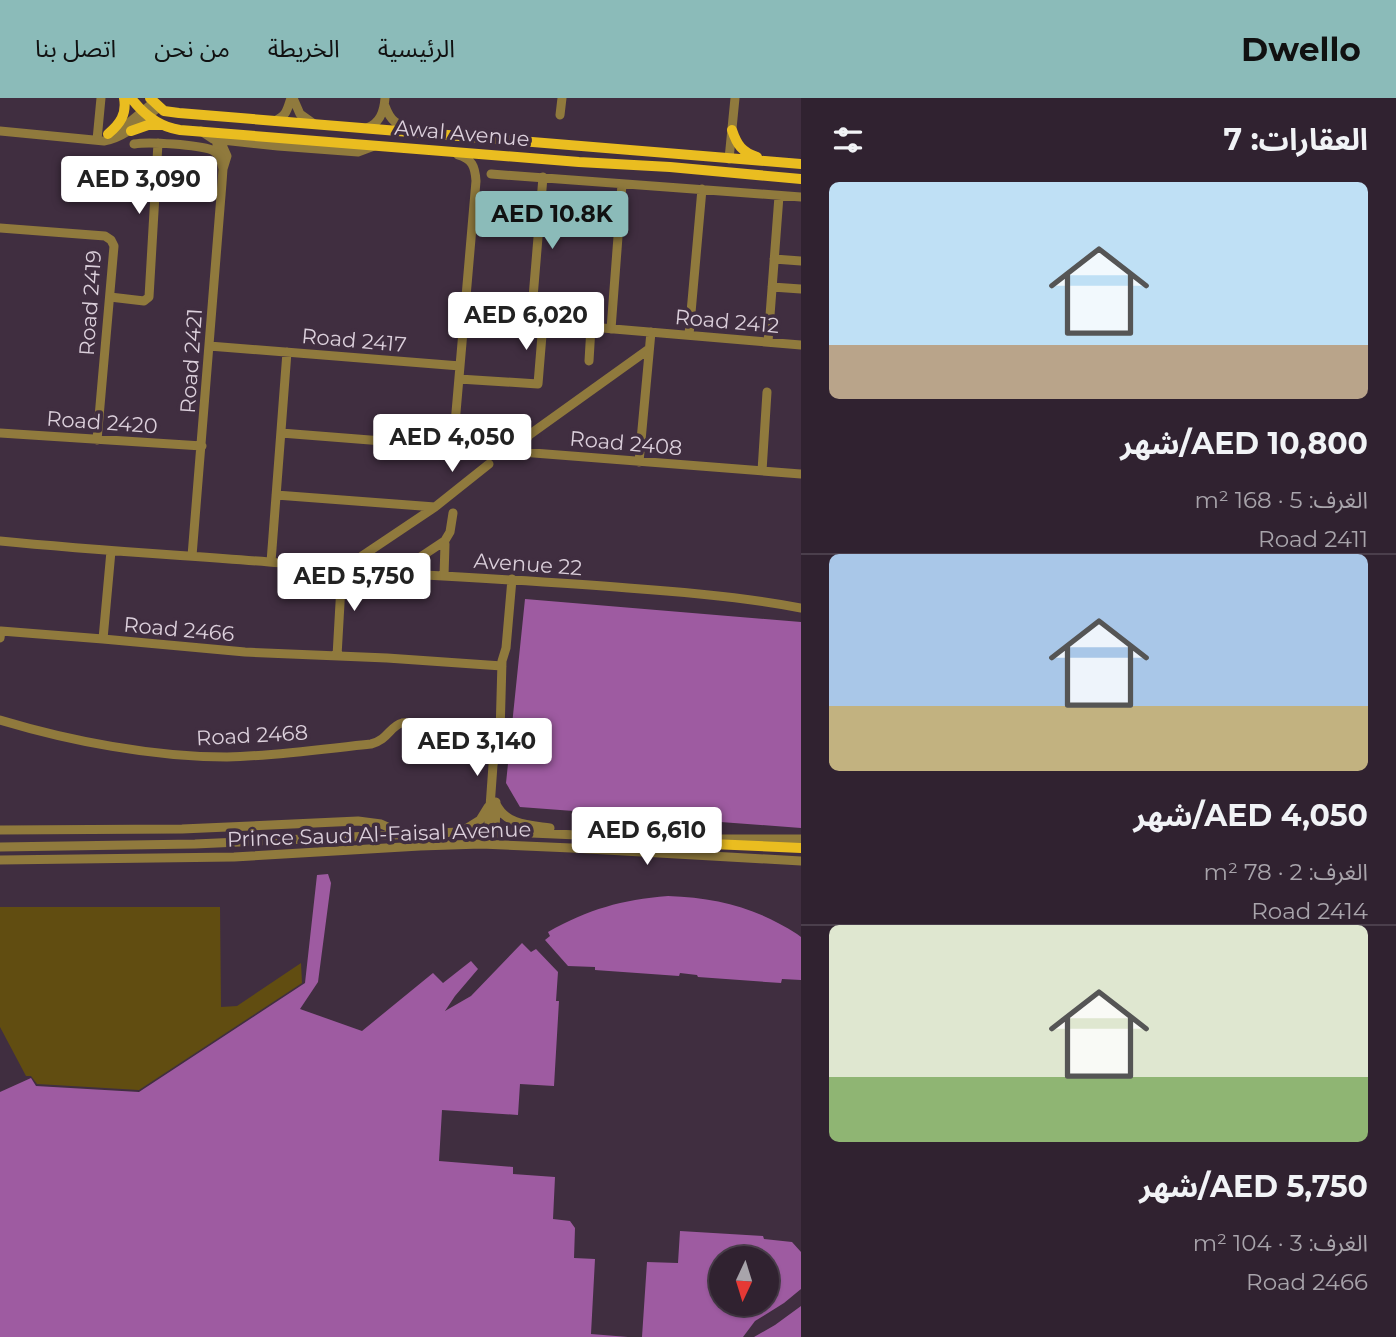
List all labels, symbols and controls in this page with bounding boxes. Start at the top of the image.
text: Dwello [1241,29,1361,69]
text: اتصل بنا [35,34,116,63]
text: من نحن [154,34,230,63]
text: الخريطة [268,34,340,63]
text: الرئيسية [378,34,455,63]
street label: Awal Avenue [393,115,531,151]
icon: filters [829,121,867,159]
text: العقارات: 7 [1224,121,1368,158]
pin: AED 3,090 [59,156,219,216]
text: AED 3,090 [77,165,201,193]
pin: AED 10.8K [472,192,632,251]
text: AED 10.8K [491,200,613,228]
icon: home [1036,228,1162,354]
street label: Road 2419 [74,249,106,357]
pin: AED 6,020 [446,292,606,352]
text: AED 6,020 [464,301,588,329]
street label: Road 2412 [674,304,780,338]
street label: Road 2421 [175,308,207,414]
street label: Road 2417 [301,323,407,357]
street label: Road 2420 [46,406,158,438]
pin: AED 4,050 [372,414,532,474]
text: AED 4,050 [389,423,515,451]
text: AED 10,800/شهر [1120,425,1368,462]
street label: Road 2408 [569,426,683,460]
text: الغرف: 5 · 168 m² [1194,486,1368,514]
text: Road 2411 [1258,525,1368,553]
street label: Avenue 22 [473,548,583,580]
pin: AED 5,750 [274,554,434,613]
text: AED 5,750 [293,562,415,590]
icon: home [1036,600,1162,726]
street label: Road 2466 [122,612,236,646]
pin: AED 3,140 [397,718,557,778]
street label: Road 2468 [195,720,309,750]
text: AED 3,140 [418,727,536,755]
text: AED 4,050/شهر [1133,797,1368,834]
pin: AED 6,610 [567,808,727,867]
street label: Prince Saud Al-Faisal Avenue [226,816,532,852]
text: AED 6,610 [588,816,706,844]
text: الغرف: 2 · 78 m² [1204,858,1368,886]
text: Road 2414 [1251,897,1368,925]
icon: home [1036,971,1162,1097]
text: AED 5,750/شهر [1139,1168,1368,1205]
text: الغرف: 3 · 104 m² [1193,1229,1368,1257]
north arrow [709,1246,779,1316]
map controls [709,1246,779,1316]
text: Road 2466 [1246,1268,1368,1296]

